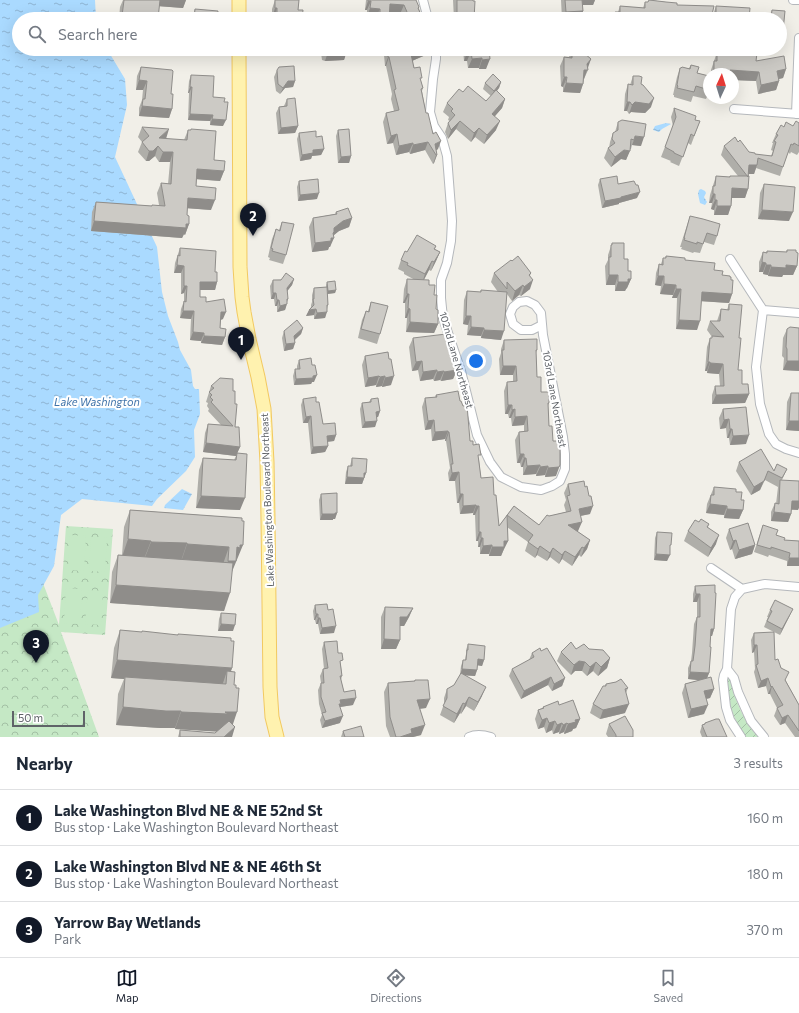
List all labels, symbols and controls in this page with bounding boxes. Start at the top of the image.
search box [12,12,787,56]
icon: search [26,23,48,45]
text: Search here [58,25,137,43]
north arrow [703,68,739,104]
pin: 2 [240,203,266,236]
street label: 102nd Lane Northeast [437,310,477,410]
pin: 1 [228,327,254,360]
street label: 103rd Lane Northeast [541,350,569,448]
your location [466,351,486,371]
water label: Lake Washington [54,395,140,408]
street label: Lake Washington Boulevard Northeast [258,413,276,587]
pin: 3 [23,630,49,663]
scale bar [12,709,85,728]
text: 50 m [18,711,43,724]
text: Nearby [16,753,73,774]
text: 3 results [734,755,783,771]
text: Lake Washington Blvd NE & NE 52nd St [54,801,323,819]
text: 1 [26,810,32,826]
text: 160 m [747,810,783,826]
text: Bus stop · Lake Washington Boulevard Northeast [54,819,339,835]
text: Lake Washington Blvd NE & NE 46th St [54,857,321,875]
text: 2 [25,866,33,882]
text: 180 m [747,866,783,882]
text: Bus stop · Lake Washington Boulevard Northeast [54,875,339,891]
text: Yarrow Bay Wetlands [54,913,201,931]
text: 3 [25,922,33,938]
text: 370 m [746,922,783,938]
text: Park [54,931,81,947]
tab: Map [116,967,139,1004]
tab: Directions [370,967,422,1004]
tab: Saved [653,967,683,1004]

